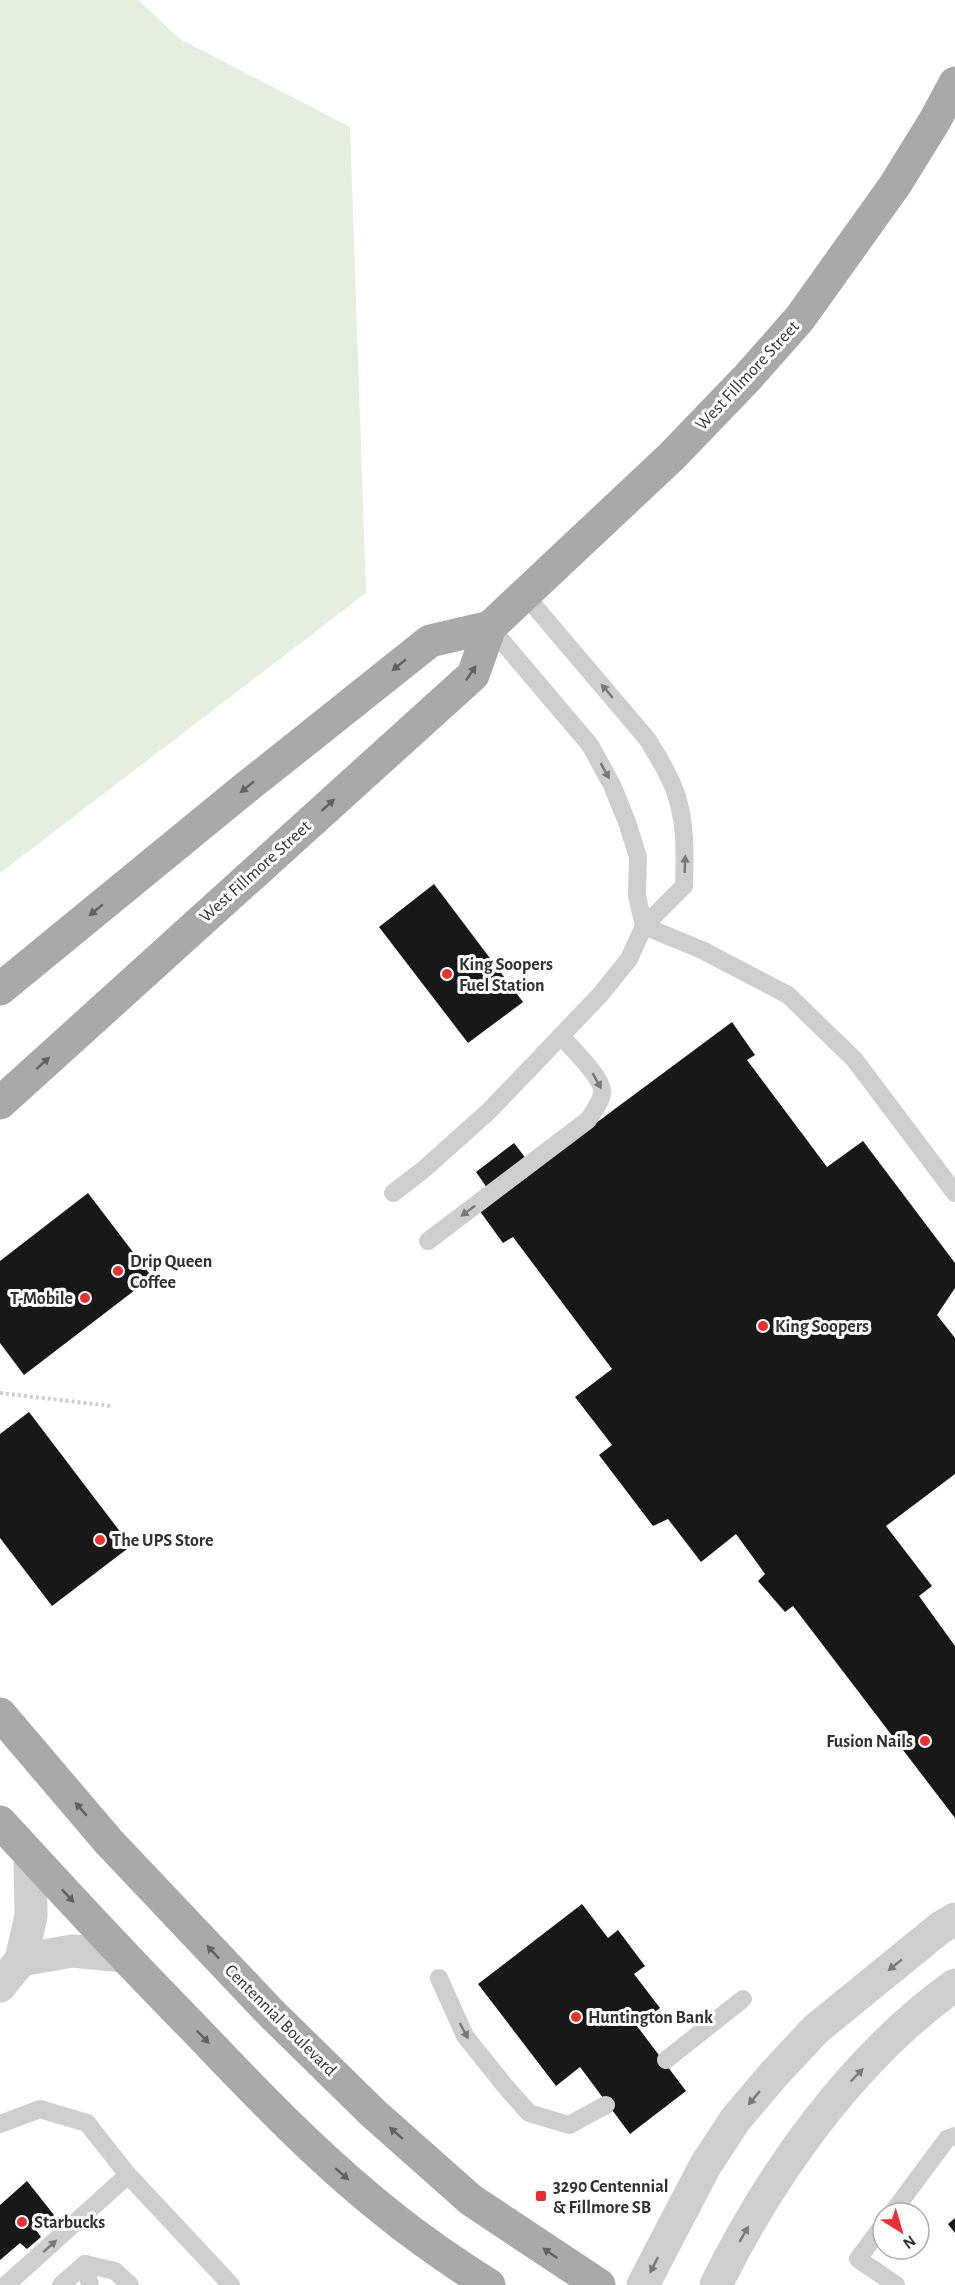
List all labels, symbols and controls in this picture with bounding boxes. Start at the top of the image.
street label: West Fillmore Street [693,317,803,434]
one-way arrow [392,659,407,671]
one-way arrow [465,665,476,682]
one-way arrow [601,683,614,699]
one-way arrow [600,763,610,780]
one-way arrow [239,780,255,793]
one-way arrow [320,798,335,812]
street label: West Fillmore Street [197,817,315,926]
one-way arrow [680,854,690,873]
one-way arrow [89,903,104,916]
place label: King Soopers Fuel Station [459,956,553,995]
marker: King Soopers Fuel Station [440,967,454,981]
one-way arrow [36,1056,51,1070]
one-way arrow [592,1073,602,1090]
one-way arrow [460,1204,476,1217]
place label: Drip Queen Coffee [130,1253,212,1292]
marker: Drip Queen Coffee [111,1264,125,1278]
place label: T-Mobile [10,1290,73,1308]
marker: T-Mobile [78,1291,92,1305]
place label: King Soopers [775,1318,869,1336]
marker: King Soopers [756,1319,770,1333]
place label: The UPS Store [112,1532,214,1550]
marker: The UPS Store [93,1533,107,1547]
place label: Fusion Nails [826,1733,913,1751]
marker: Fusion Nails [918,1734,932,1748]
one-way arrow [75,1802,88,1817]
one-way arrow [61,1889,75,1904]
one-way arrow [207,1945,221,1959]
one-way arrow [887,1958,903,1971]
street label: Centennial Boulevard [221,1961,340,2080]
place label: Huntington Bank [588,2009,713,2027]
marker: Huntington Bank [569,2010,583,2024]
one-way arrow [458,2022,468,2040]
one-way arrow [195,2030,209,2044]
one-way arrow [849,2068,863,2082]
one-way arrow [747,2090,760,2106]
one-way arrow [389,2127,404,2140]
one-way arrow [334,2167,349,2181]
place label: 3290 Centennial & Fillmore SB [553,2178,669,2217]
marker: 3290 Centennial & Fillmore SB [534,2189,548,2203]
north arrow [871,2201,931,2261]
place label: Starbucks [34,2214,105,2232]
marker: Starbucks [15,2215,29,2229]
one-way arrow [739,2225,749,2242]
text: N [900,2232,919,2252]
one-way arrow [42,2239,57,2253]
one-way arrow [542,2247,559,2258]
one-way arrow [649,2256,658,2273]

